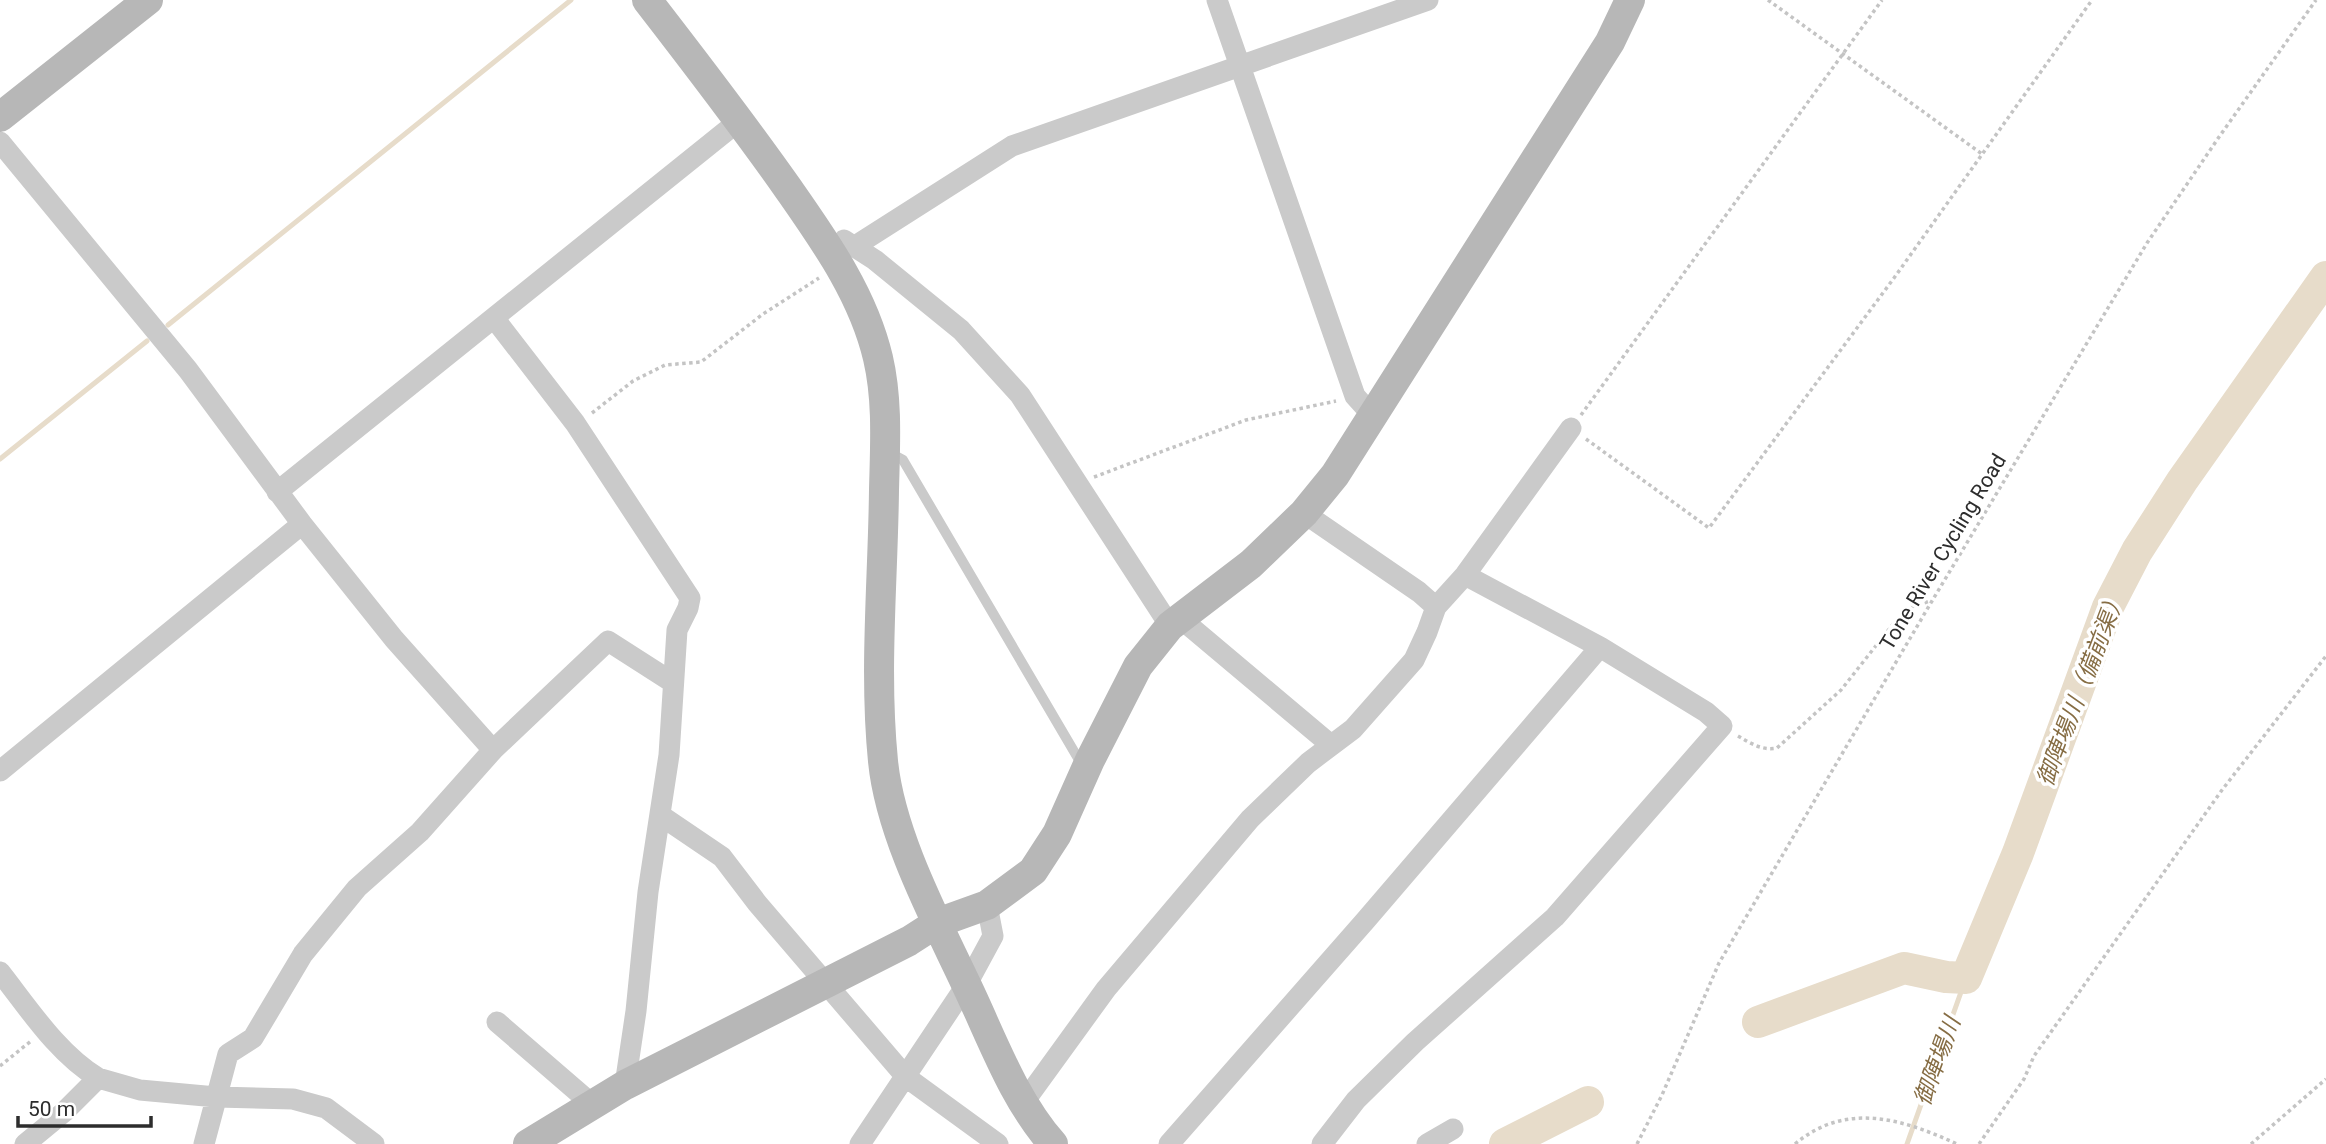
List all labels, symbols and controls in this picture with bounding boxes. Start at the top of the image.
street label: Tone River Cycling Road [1875,450,2011,654]
water label: 御陣場川（備前渠） [2032,587,2131,790]
water label: 御陣場川 [1909,1011,1967,1109]
scale bar [18,1084,150,1128]
text: 50 m [28,1097,75,1121]

